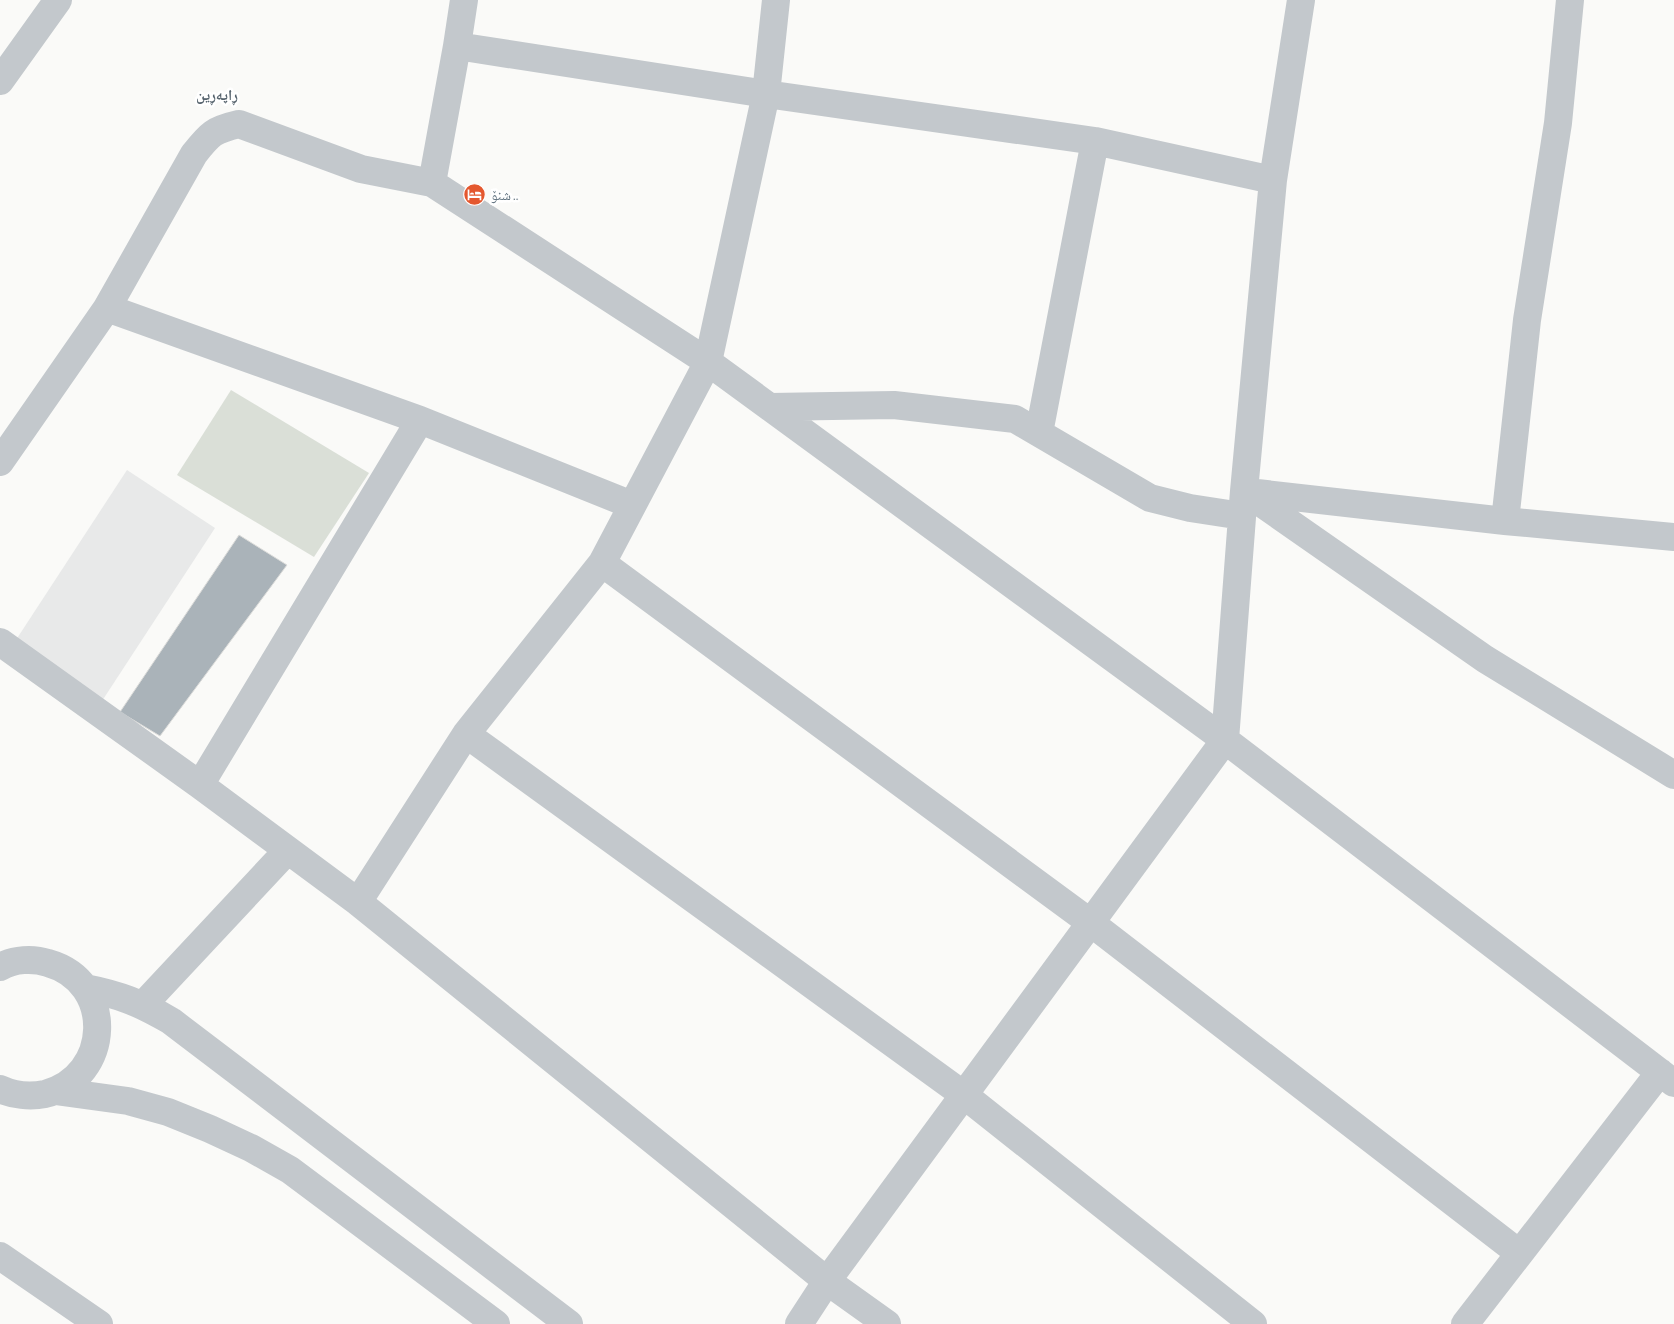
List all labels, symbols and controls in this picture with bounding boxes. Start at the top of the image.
district label: ڕاپەڕین [196,86,238,106]
hotel icon: شنۆ .. [463,183,487,207]
place label: شنۆ .. [491,187,518,204]

